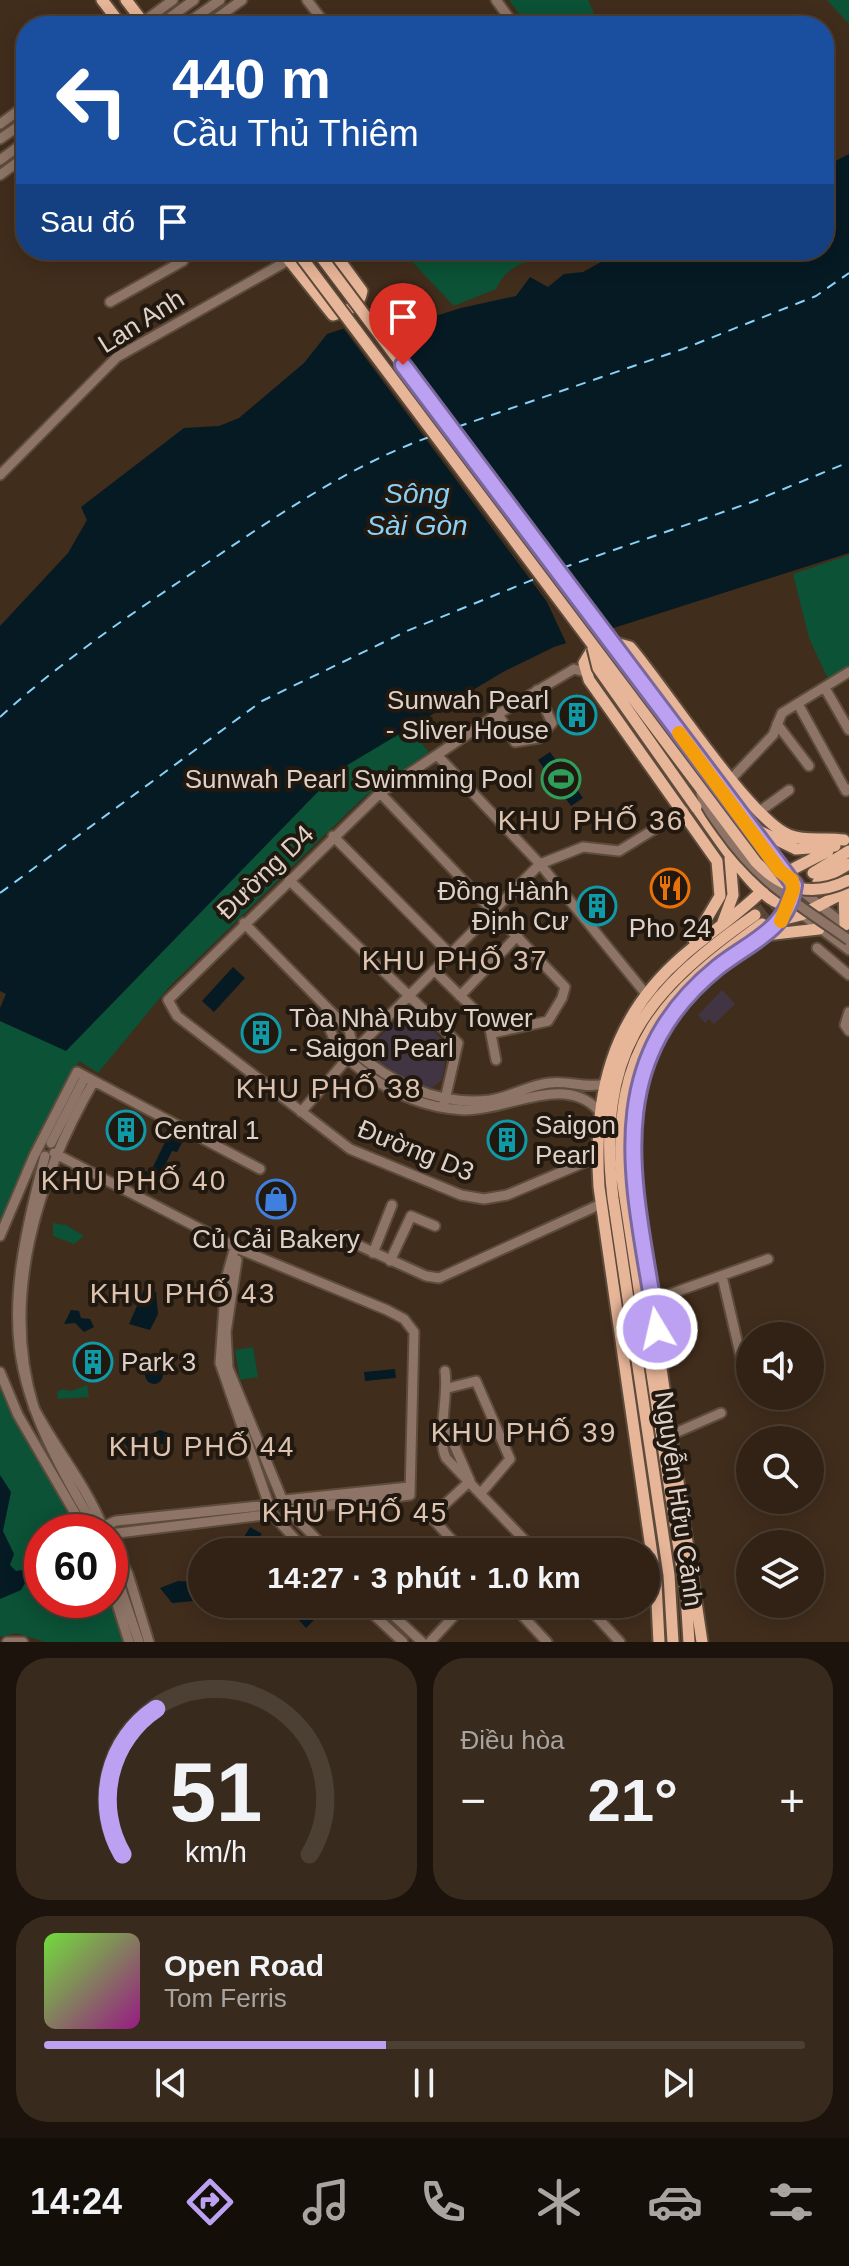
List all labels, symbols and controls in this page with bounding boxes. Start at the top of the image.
text: 440 m [172,47,331,110]
icon: left [40,48,144,152]
text: Cầu Thủ Thiêm [172,113,419,154]
icon: arrive [151,200,195,244]
text: Sau đó [40,205,135,238]
street label: Lan Anh [93,283,189,359]
pin [369,283,437,365]
icon: arrive [381,295,425,339]
water label: Sông Sài Gòn [366,478,468,541]
place label: Sunwah Pearl - Sliver House [386,685,549,745]
building icon: Sunwah Pearl - Sliver House [556,694,598,736]
sports icon: Sunwah Pearl Swimming Pool [540,758,582,800]
place label: Sunwah Pearl Swimming Pool [185,764,533,794]
district label: KHU PHỐ 36 [498,804,684,836]
street label: Đường D4 [210,819,320,925]
restaurant icon: Pho 24 [649,867,691,909]
place label: Đồng Hành Định Cư [437,876,569,936]
building icon: Đồng Hành Định Cư [576,885,618,927]
place label: Pho 24 [629,913,711,943]
district label: KHU PHỐ 37 [362,944,548,976]
place label: Tòa Nhà Ruby Tower - Saigon Pearl [289,1003,533,1063]
building icon: Tòa Nhà Ruby Tower - Saigon Pearl [240,1012,282,1054]
district label: KHU PHỐ 38 [236,1072,422,1104]
building icon: Central 1 [105,1109,147,1151]
place label: Saigon Pearl [535,1110,616,1170]
street label: Đường D3 [354,1113,478,1187]
place label: Central 1 [154,1115,260,1145]
building icon: Saigon Pearl [486,1119,528,1161]
district label: KHU PHỐ 40 [41,1164,227,1196]
shop icon: Củ Cải Bakery [255,1178,297,1220]
place label: Củ Cải Bakery [192,1224,360,1254]
district label: KHU PHỐ 43 [90,1277,276,1309]
position arrow [615,1287,699,1371]
map controls [736,1322,824,1618]
button: sound [736,1322,824,1410]
building icon: Park 3 [72,1341,114,1383]
place label: Park 3 [121,1347,196,1377]
street label: Nguyễn Hữu Cảnh [649,1390,709,1608]
district label: KHU PHỐ 39 [431,1416,617,1448]
button: search [736,1426,824,1514]
district label: KHU PHỐ 44 [109,1430,295,1462]
district label: KHU PHỐ 45 [262,1496,448,1528]
speed limit sign: 60 [24,1514,128,1618]
button: layers [736,1530,824,1618]
text: 14:27 · 3 phút · 1.0 km [267,1561,581,1594]
text: Điều hòa [461,1725,565,1755]
text: 51 [170,1746,263,1839]
text: 21° [587,1767,678,1834]
text: − [461,1776,486,1825]
text: + [779,1776,805,1825]
text: km/h [185,1836,247,1868]
text: Open Road [164,1949,324,1982]
text: Tom Ferris [164,1983,287,2013]
icon: previous [149,2061,193,2105]
icon: pause [402,2061,446,2105]
icon: next [656,2061,700,2105]
icon: directions [182,2174,238,2230]
icon: music [298,2174,354,2230]
icon: phone [415,2174,471,2230]
icon: climate [531,2174,587,2230]
icon: car [647,2174,703,2230]
icon: filters [763,2174,819,2230]
text: 14:24 [30,2181,122,2222]

